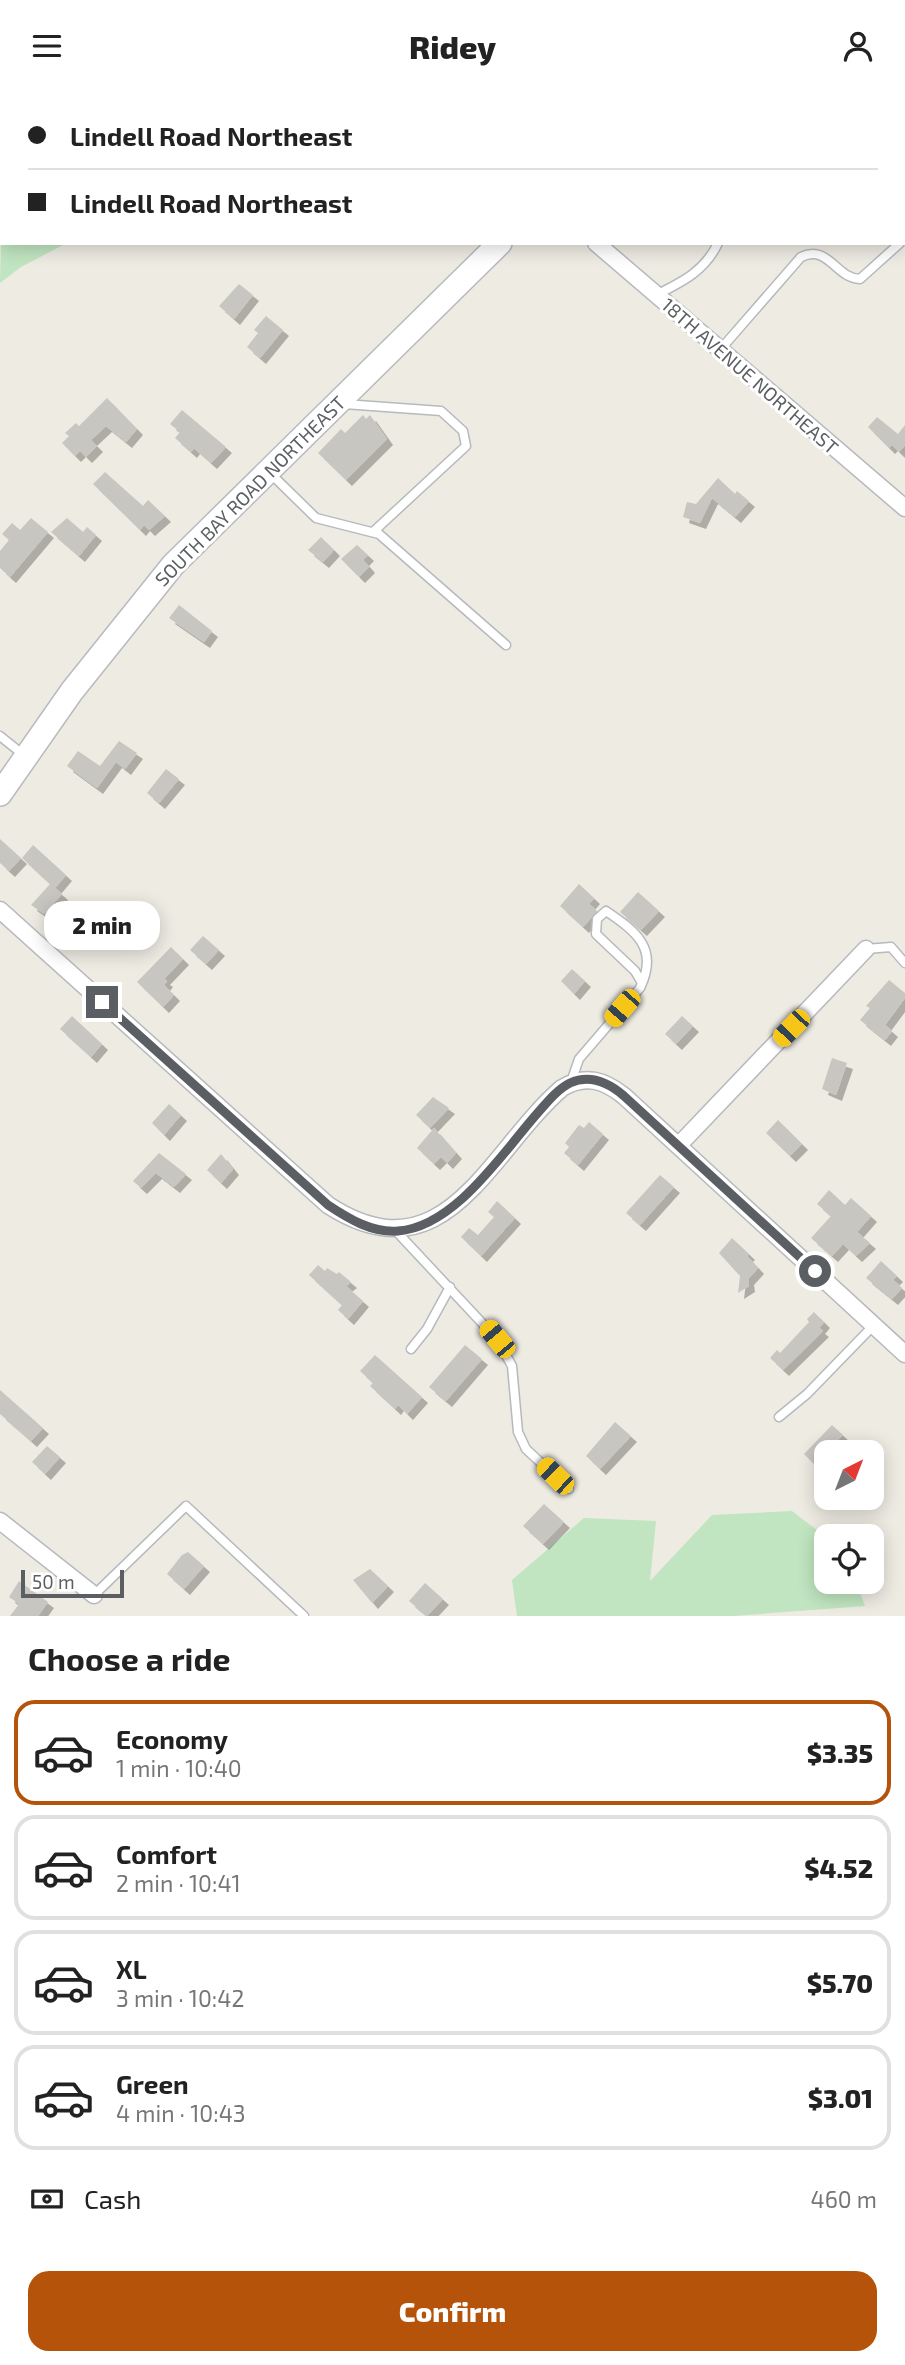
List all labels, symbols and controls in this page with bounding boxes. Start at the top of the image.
icon: menu [28,27,66,65]
text: Ridey [409,27,496,65]
icon: person [839,27,877,65]
text: Lindell Road Northeast [70,120,352,151]
text: Lindell Road Northeast [70,187,352,218]
street label: 18TH AVENUE NORTHEAST [657,293,843,459]
street label: SOUTH BAY ROAD NORTHEAST [150,391,350,591]
callout: 2 min [44,901,160,949]
text: 2 min [72,911,132,939]
car [601,985,644,1031]
route end [86,986,118,1018]
car [769,1006,814,1050]
route start [799,1255,831,1287]
car [476,1316,519,1362]
north arrow [814,1440,884,1510]
map controls [814,1440,884,1594]
car [533,1454,578,1498]
button: locate [814,1524,884,1594]
scale bar [21,1567,124,1599]
text: 50 m [32,1570,75,1593]
text: Choose a ride [28,1639,231,1677]
icon: car [32,1721,95,1784]
text: Economy [116,1723,228,1754]
text: $3.35 [807,1737,873,1768]
text: 1 min · 10:40 [116,1754,242,1782]
icon: car [32,1836,95,1899]
text: Comfort [116,1838,217,1869]
text: $4.52 [804,1852,873,1883]
text: 2 min · 10:41 [116,1869,241,1897]
icon: car [32,1951,95,2014]
text: XL [116,1953,147,1984]
text: $5.70 [807,1967,873,1998]
text: 3 min · 10:42 [116,1984,244,2012]
icon: car [32,2066,95,2129]
text: Green [116,2068,189,2099]
text: $3.01 [808,2082,873,2113]
text: 4 min · 10:43 [116,2099,246,2127]
icon: cash [28,2180,66,2218]
text: Cash [84,2183,141,2214]
text: 460 m [811,2185,877,2213]
button: Confirm [28,2271,877,2351]

